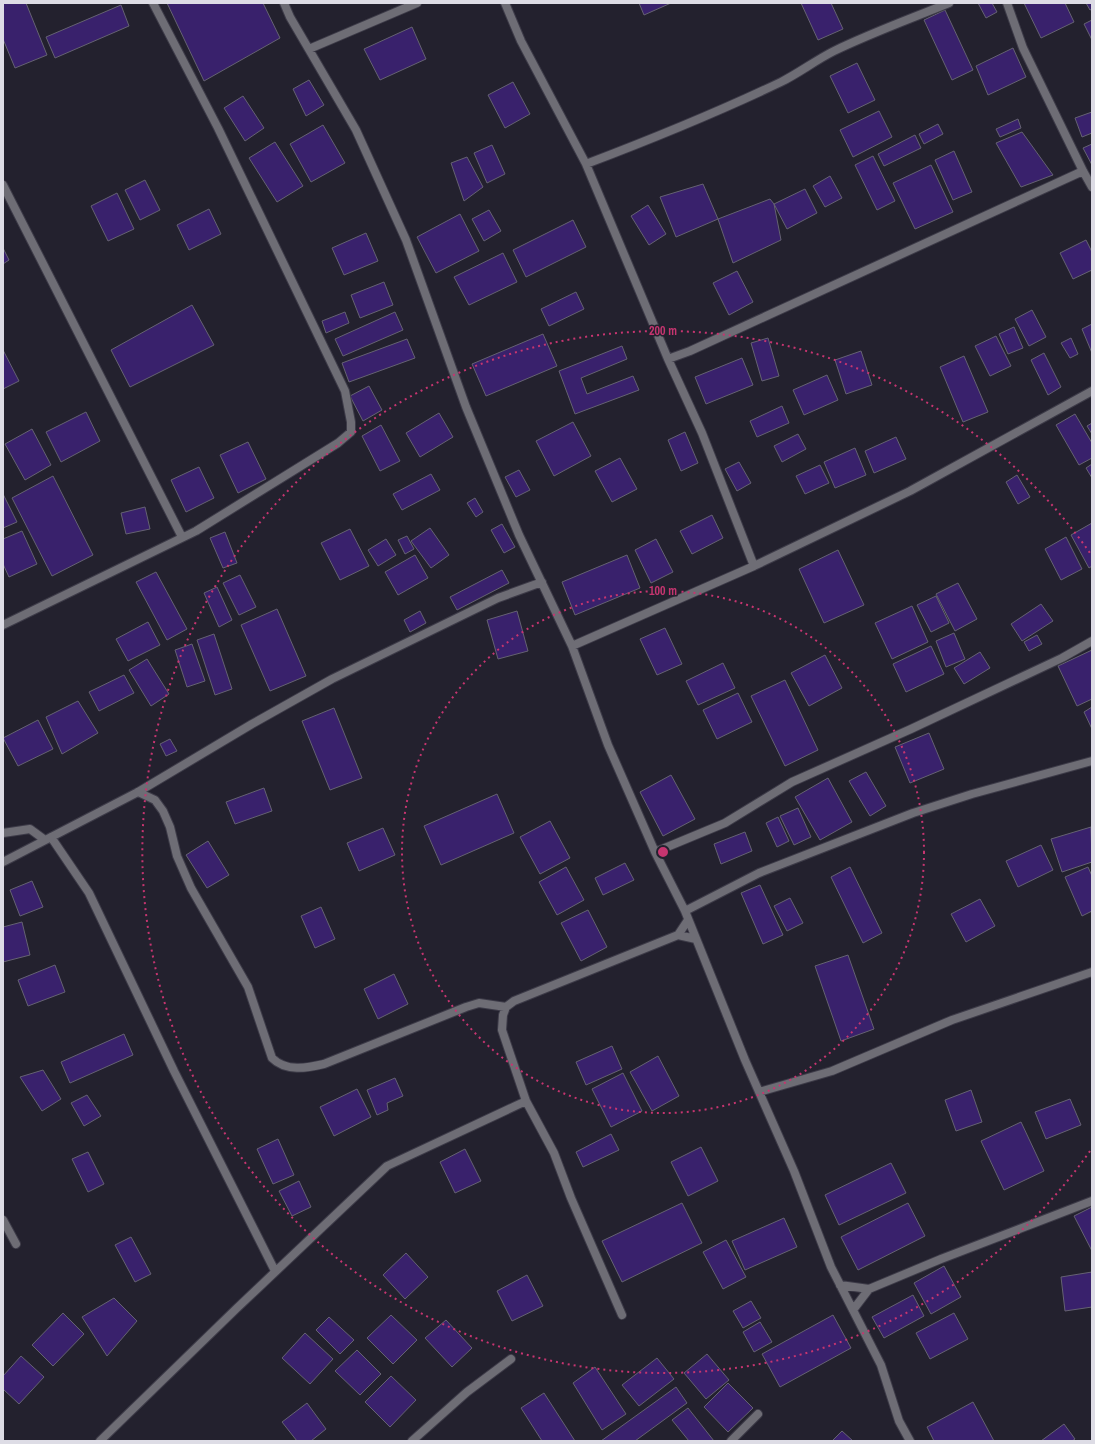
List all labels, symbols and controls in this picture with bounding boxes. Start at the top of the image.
text: 200 m [649,323,677,339]
text: 100 m [649,583,677,599]
centre of rings [656,845,670,859]

